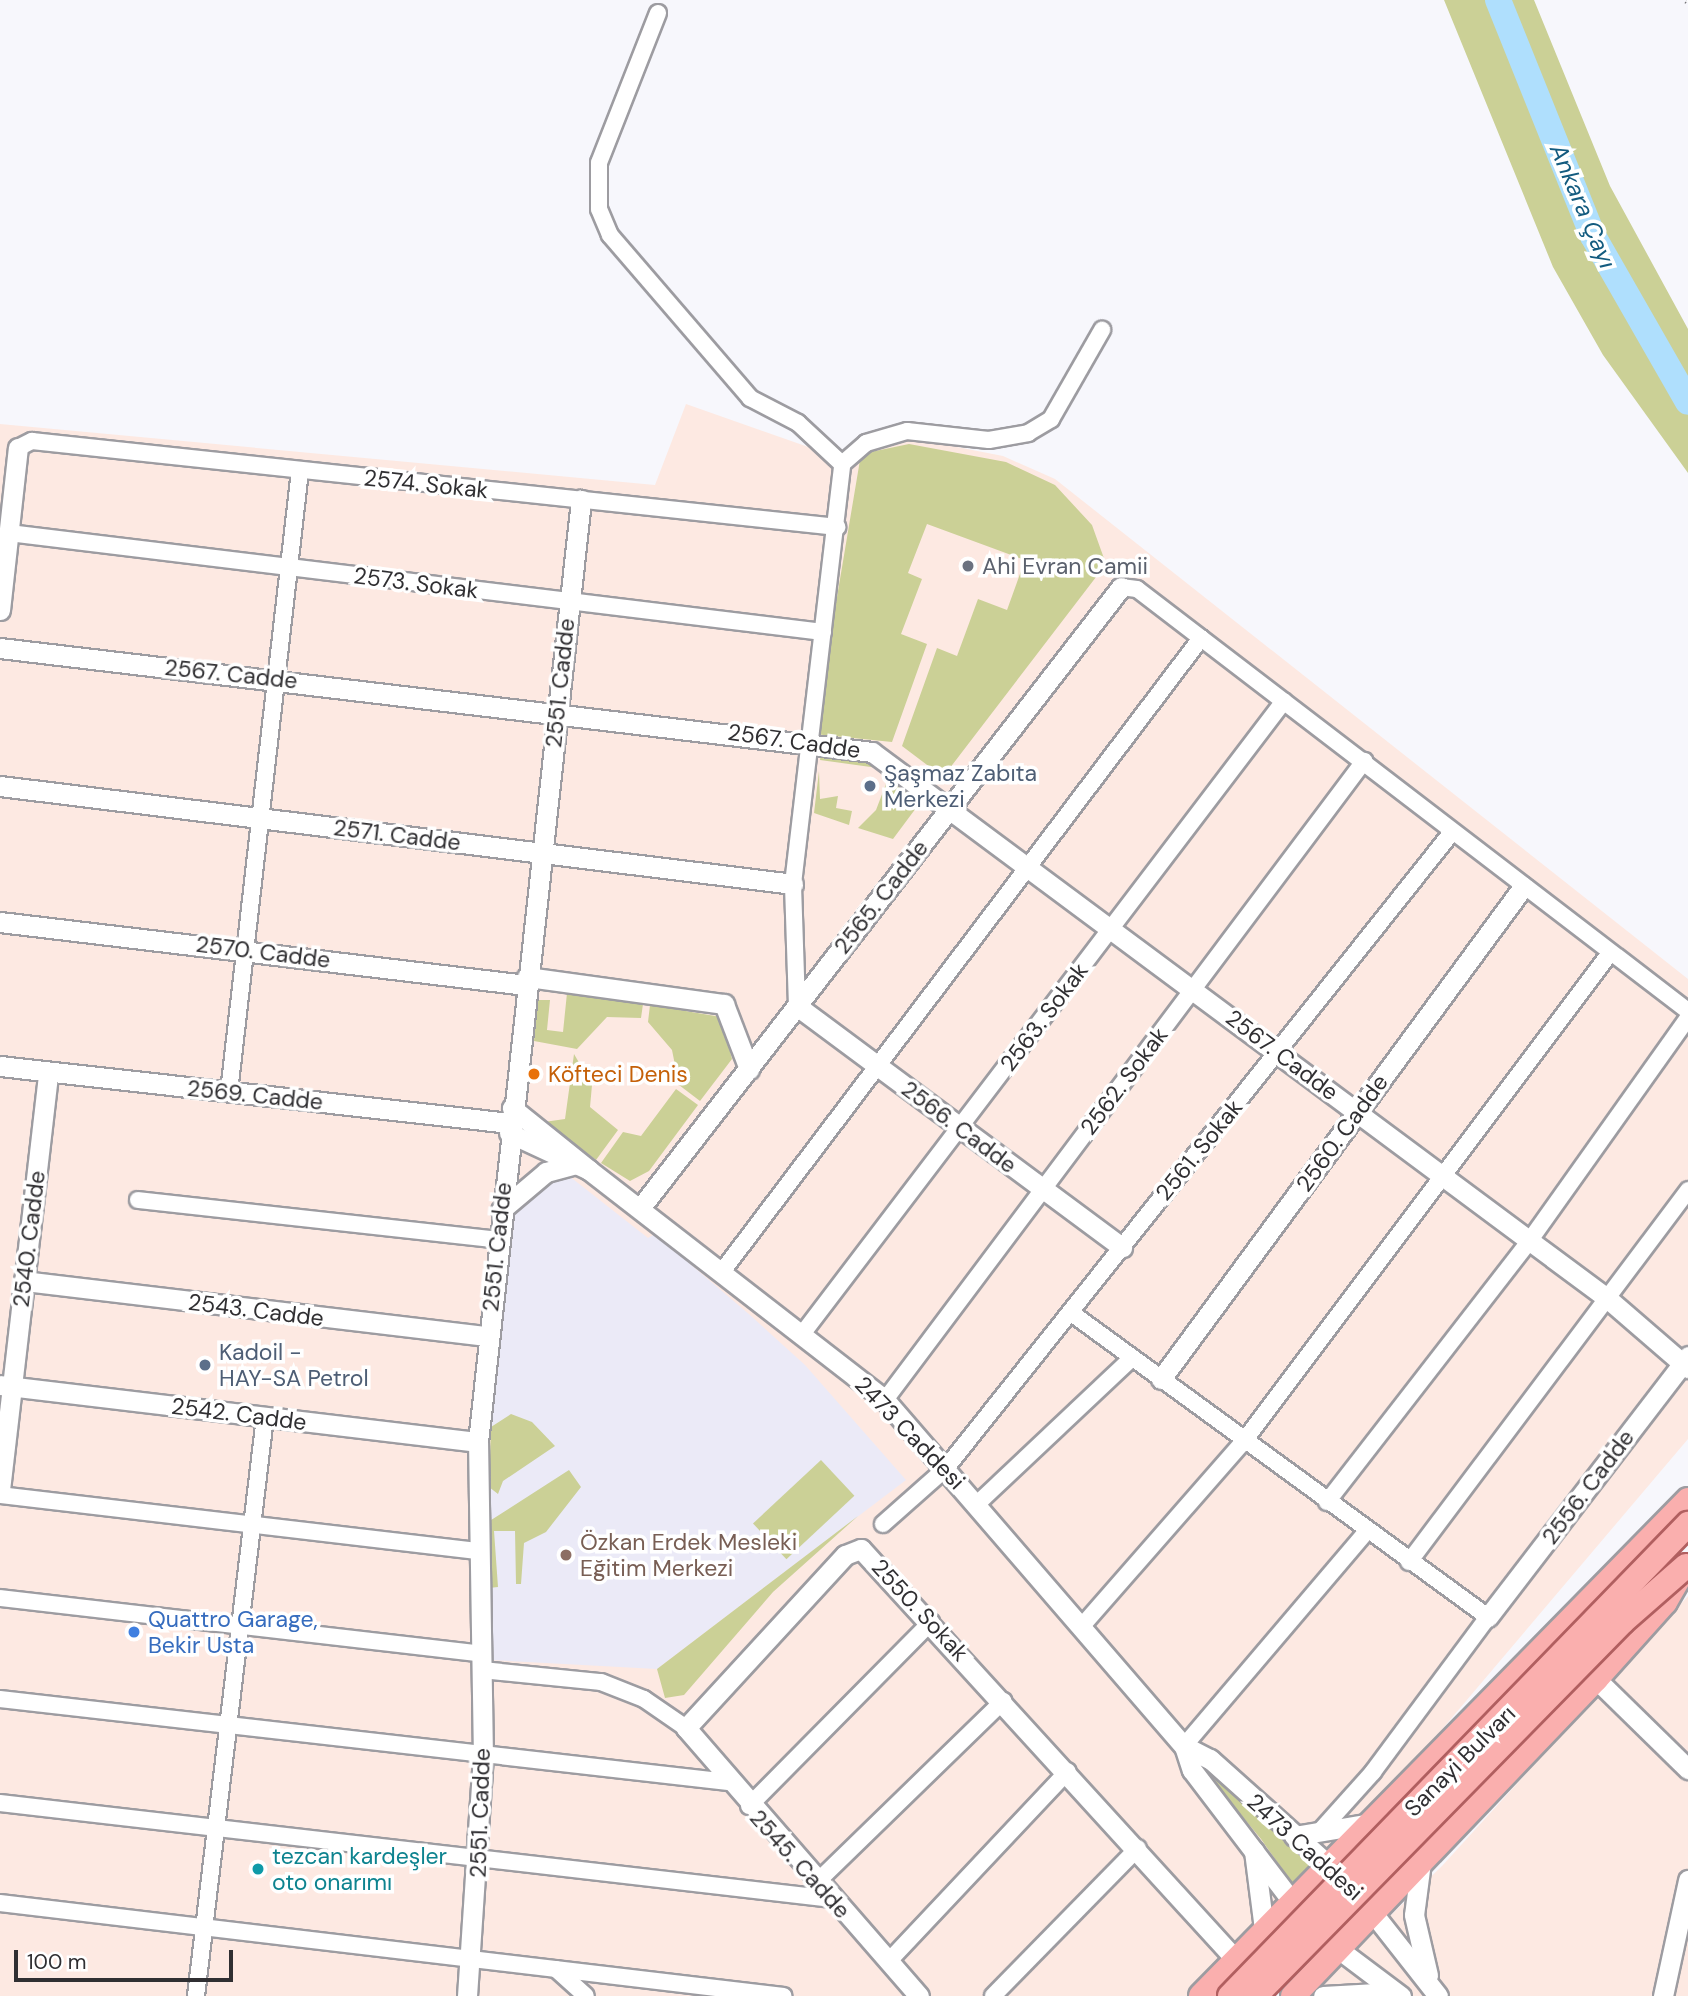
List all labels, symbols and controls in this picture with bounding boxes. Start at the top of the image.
water label: Ankara Çayı [1544,139,1622,273]
street label: 2574. Sokak [362,464,490,504]
place label: Ahi Evran Camii [982,552,1148,580]
marker: Ahi Evran Camii [960,558,976,574]
street label: 2573. Sokak [352,562,480,604]
street label: 2551. Cadde [539,617,581,749]
street label: 2567. Cadde [163,653,299,695]
street label: 2567. Cadde [726,718,862,764]
place label: Şaşmaz Zabıta Merkezi [884,759,1037,813]
marker: Şaşmaz Zabıta Merkezi [862,778,878,794]
street label: 2571. Cadde [332,814,462,856]
street label: 2565. Cadde [828,835,934,959]
street label: 2570. Cadde [194,930,332,974]
street label: 2563. Sokak [994,957,1094,1077]
street label: 2567. Cadde [1220,1004,1344,1106]
street label: 2562. Sokak [1075,1022,1173,1140]
place label: Köfteci Denis [548,1060,688,1088]
marker: Köfteci Denis [526,1066,542,1082]
street label: 2560. Cadde [1290,1069,1394,1197]
street label: 2569. Cadde [186,1074,324,1116]
street label: 2566. Cadde [896,1075,1022,1179]
street label: 2561. Sokak [1150,1094,1248,1206]
street label: 2540. Cadde [7,1169,51,1309]
street label: 2551. Cadde [476,1181,518,1313]
street label: 2543. Cadde [187,1288,325,1332]
place label: Kadoil - HAY-SA Petrol [219,1338,369,1392]
marker: Kadoil - HAY-SA Petrol [197,1357,213,1373]
street label: 2473 Caddesi [849,1371,971,1495]
street label: 2542. Cadde [170,1392,308,1436]
street label: 2556. Cadde [1536,1424,1640,1550]
place label: Özkan Erdek Mesleki Eğitim Merkezi [580,1528,797,1582]
marker: Özkan Erdek Mesleki Eğitim Merkezi [558,1547,574,1563]
street label: 2550. Sokak [866,1553,974,1667]
place label: Quattro Garage, Bekir Usta [148,1605,318,1659]
marker: Quattro Garage, Bekir Usta [126,1624,142,1640]
street label: Sanayi Bulvarı [1399,1700,1521,1822]
street label: 2551. Cadde [464,1748,496,1878]
street label: 2473 Caddesi [1241,1788,1369,1906]
street label: 2545. Cadde [744,1804,856,1924]
place label: tezcan kardeşler oto onarımı [272,1842,447,1896]
marker: tezcan kardeşler oto onarımı [250,1861,266,1877]
scale bar [18,1937,236,1981]
text: 100 m [27,1948,87,1976]

